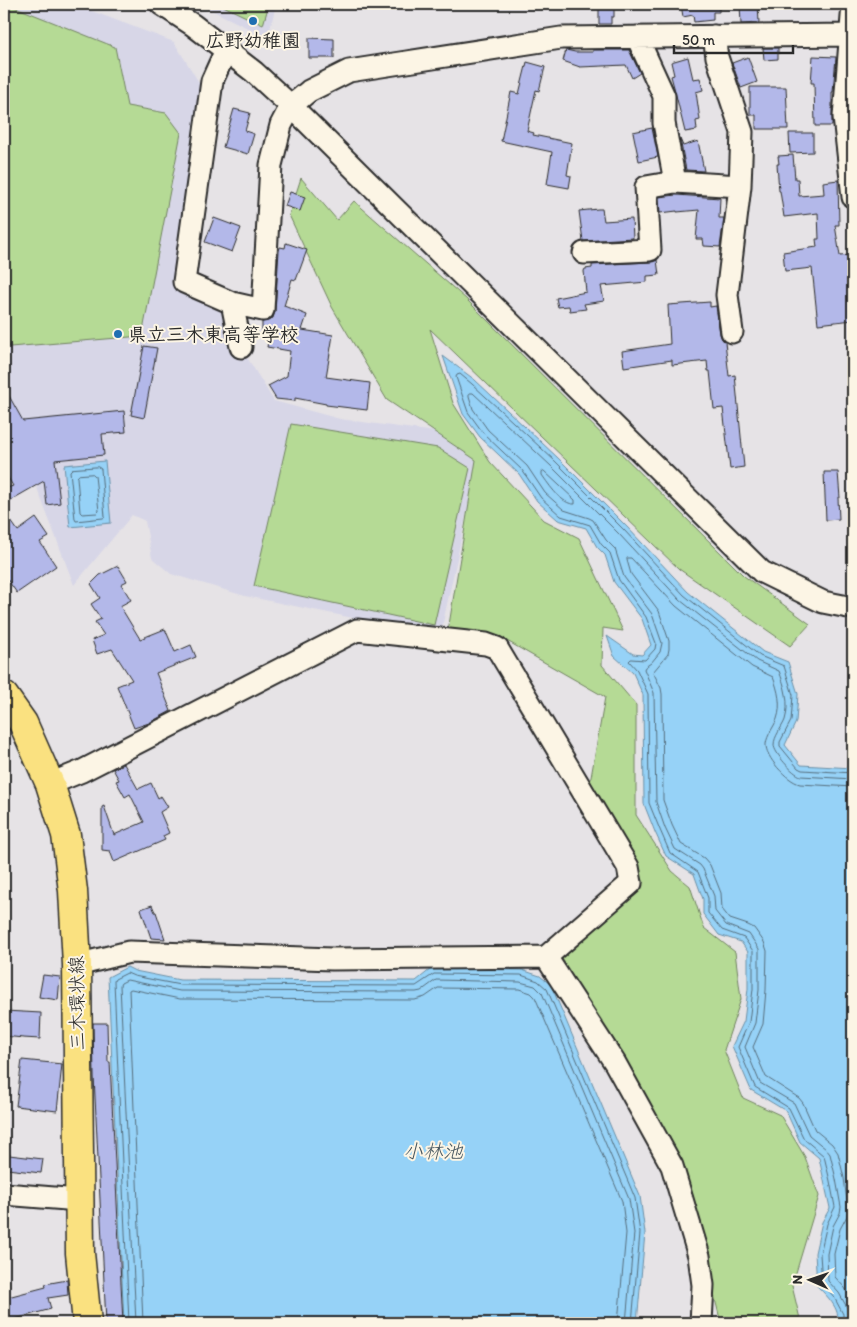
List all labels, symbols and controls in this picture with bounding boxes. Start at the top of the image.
marker: 広野幼稚園 [247,15,259,27]
scale bar [674,22,793,54]
place label: 広野幼稚園 [205,29,301,52]
text: 50 m [682,31,715,49]
place label: 県立三木東高等学校 [128,323,299,346]
marker: 県立三木東高等学校 [112,328,124,340]
street label: 三木環状線 [65,955,89,1051]
water label: 小林池 [403,1139,464,1163]
north arrow [784,1254,834,1304]
text: N [789,1275,806,1285]

